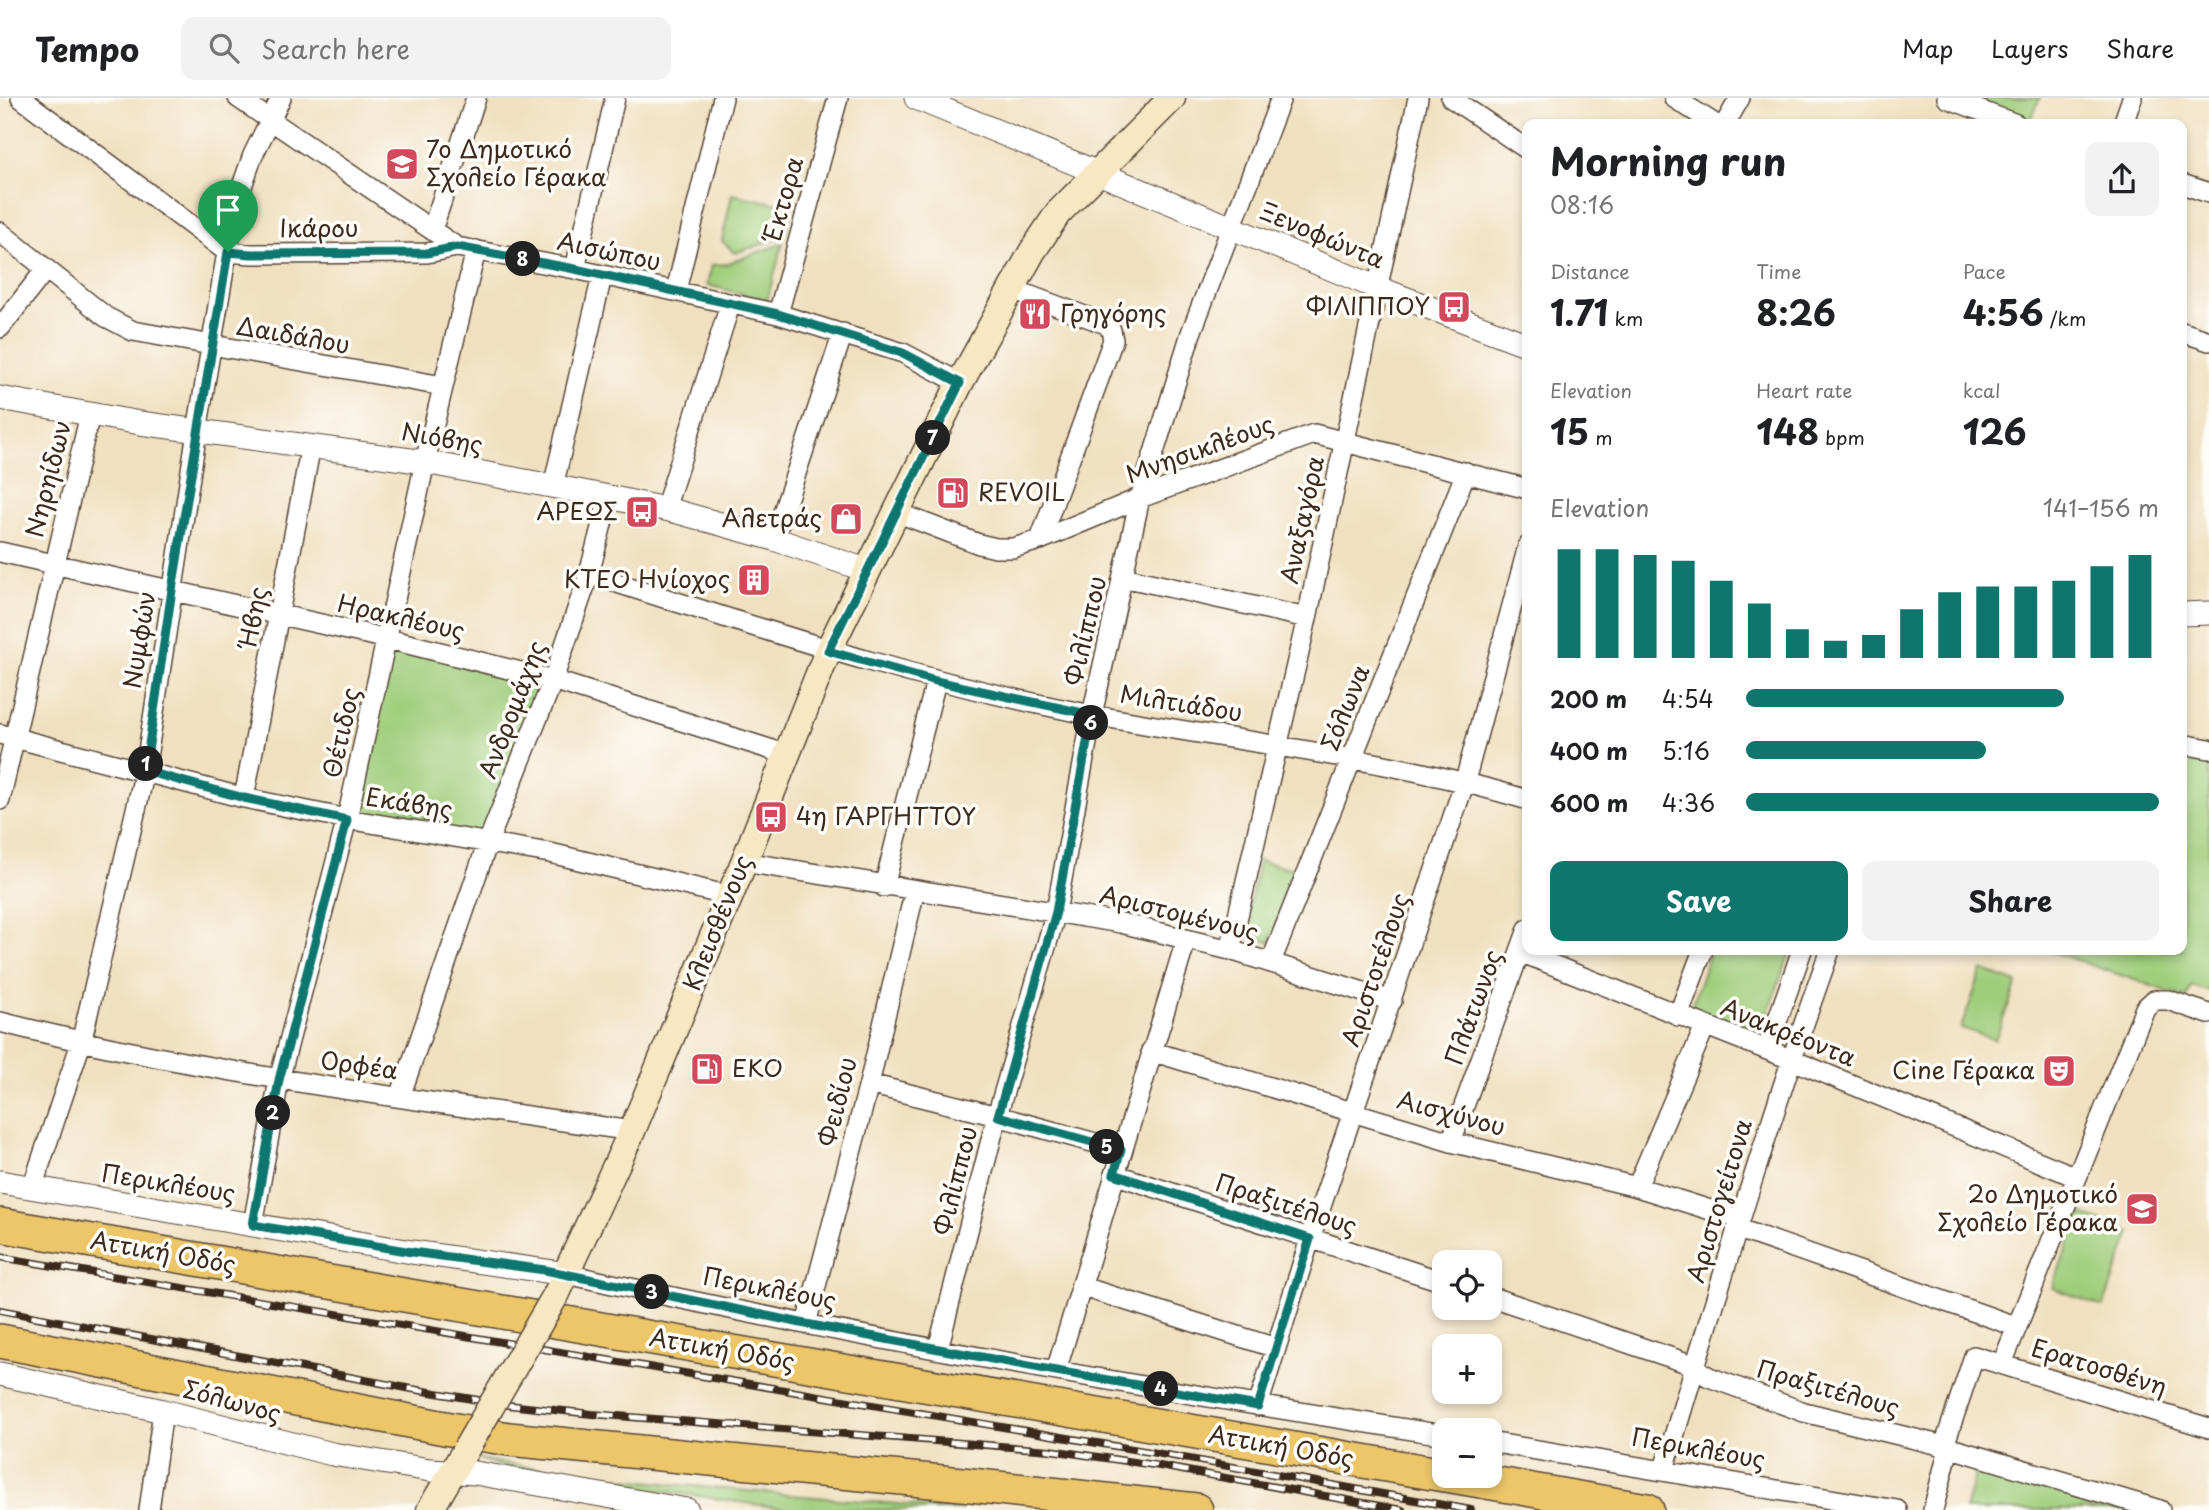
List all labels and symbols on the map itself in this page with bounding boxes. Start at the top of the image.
place label: 7o Δημοτικό Σχολείο Γέρακα [426,130,607,194]
school or university icon: 7o Δημοτικό Σχολείο Γέρακα [383,145,421,183]
street label: Έκτορα [752,152,811,248]
pin [198,180,258,252]
street label: Ξενοφώντα [1255,192,1391,277]
street label: Ικάρου [280,209,358,245]
street label: Αισώπου [554,222,664,279]
pin: 8 [505,242,540,276]
place label: ΦΙΛΙΠΠΟΥ [1306,287,1430,323]
bus stop icon: ΦΙΛΙΠΠΟΥ [1435,288,1473,326]
place label: Γρηγόρης [1060,294,1167,330]
restaurant icon: Γρηγόρης [1016,295,1054,333]
street label: Δαιδάλου [234,306,353,362]
street label: Μνησικλέους [1120,405,1278,492]
street label: Νιόβης [399,412,486,462]
street label: Νηρηίδων [15,416,79,541]
pin: 7 [916,420,950,456]
street label: Αναξαγόρα [1270,452,1332,587]
place label: REVOIL [978,473,1065,509]
fuel station icon: REVOIL [934,474,972,512]
place label: ΑΡΕΩΣ [537,492,618,528]
bus stop icon: ΑΡΕΩΣ [623,493,661,531]
place label: Αλετράς [722,499,822,535]
shop icon: Αλετράς [827,500,865,538]
place label: ΚΤΕΟ Hνίοχος [564,560,730,596]
building icon: ΚΤΕΟ Hνίοχος [735,561,773,599]
street label: Φιλίππου [1054,572,1114,689]
street label: Ήβης [228,583,275,654]
street label: Ηρακλέους [334,584,469,648]
street label: Νυμφών [113,588,163,691]
street label: Ανδρομάχης [468,635,554,783]
street label: Σόλωνα [1311,659,1378,756]
street label: Μιλτιάδου [1118,675,1245,729]
street label: Θέτιδος [312,684,368,781]
pin: 6 [1074,706,1108,740]
pin: 1 [128,746,164,782]
street label: Εκάβης [363,777,455,827]
place label: 4η ΓΑΡΓΗΤΤΟΥ [796,797,976,833]
bus stop icon: 4η ΓΑΡΓΗΤΤΟΥ [752,798,790,836]
street label: Κλεισθένους [673,849,760,996]
street label: Αριστομένους [1096,875,1263,949]
street label: Αριστοτέλους [1331,888,1417,1051]
street label: Πλάτωνος [1435,944,1510,1070]
street label: Ανακρέοντα [1716,988,1862,1075]
street label: Ορφέα [318,1041,401,1087]
place label: ΕΚΟ [732,1049,783,1085]
fuel station icon: ΕΚΟ [688,1050,726,1088]
place label: Cine Γέρακα [1892,1051,2035,1087]
theatre icon: Cine Γέρακα [2040,1052,2078,1090]
street label: Φειδίου [808,1053,865,1150]
street label: Αισχύνου [1393,1080,1510,1144]
pin: 2 [256,1096,290,1130]
street label: Αριστογείτονα [1676,1114,1760,1286]
street label: Φιλίππου [923,1122,985,1239]
pin: 5 [1090,1130,1124,1164]
street label: Περικλέους [99,1154,238,1210]
street label: Πραξιτέλους [1211,1163,1362,1243]
place label: 2ο Δημοτικό Σχολείο Γέρακα [1937,1175,2118,1239]
school or university icon: 2ο Δημοτικό Σχολείο Γέρακα [2123,1190,2161,1228]
street label: Αττική Οδός [88,1221,239,1282]
street label: Περικλέους [699,1256,839,1318]
pin: 3 [634,1274,670,1310]
street label: Αττική Οδός [647,1318,798,1379]
street label: Ερατοσθένη [2027,1328,2172,1404]
street label: Πραξιτέλους [1753,1350,1904,1425]
street label: Σόλωνος [180,1370,285,1430]
pin: 4 [1144,1372,1178,1406]
street label: Αττική Οδός [1206,1415,1357,1476]
street label: Περικλέους [1628,1418,1768,1477]

